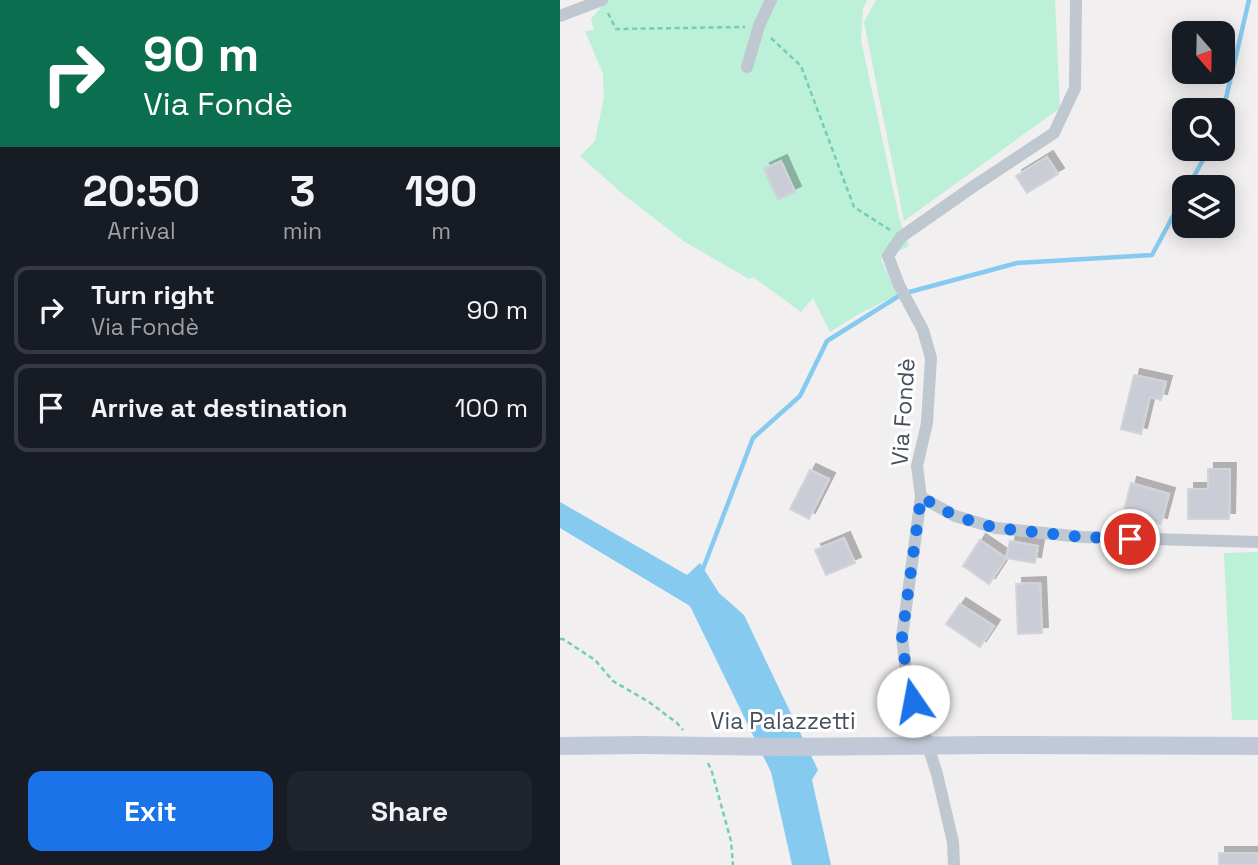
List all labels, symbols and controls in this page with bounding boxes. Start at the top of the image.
north arrow [1172,21,1236,84]
map controls [1172,21,1235,238]
text: 90 m [143,23,259,85]
icon: right [28,28,119,119]
text: Via Fondè [143,84,293,124]
button: search [1172,98,1235,161]
text: 20:50 [83,165,200,218]
text: 3 [290,165,315,218]
text: 190 [405,165,477,218]
button: layers [1172,175,1235,238]
text: Arrival [107,216,176,246]
text: min [283,216,322,246]
text: m [431,216,451,246]
text: Turn right [91,278,215,312]
icon: right [32,291,70,329]
text: 90 m [466,293,528,327]
text: Via Fondè [91,312,199,342]
street label: Via Fondè [884,357,922,467]
icon: arrive [32,389,70,427]
text: Arrive at destination [91,391,348,425]
text: 100 m [455,391,528,425]
pin [1100,509,1160,569]
icon: arrive [1111,520,1149,558]
position arrow [876,664,950,738]
street label: Via Palazzetti [710,706,856,736]
button: Exit [28,771,273,851]
button: Share [287,771,532,851]

